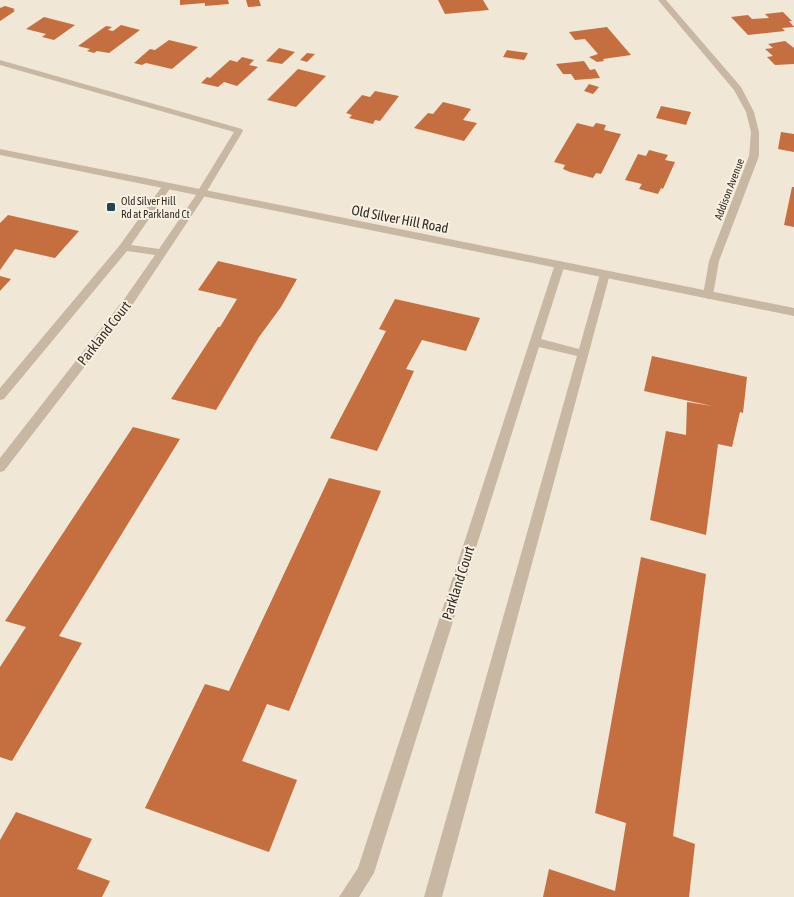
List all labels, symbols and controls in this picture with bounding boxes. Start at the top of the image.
street label: Addison Avenue [712,157,746,221]
place label: Old Silver Hill Rd at Parkland Ct [121,195,190,220]
marker: Old Silver Hill Rd at Parkland Ct [105,201,117,213]
street label: Old Silver Hill Road [350,202,450,236]
street label: Parkland Court [74,298,134,368]
street label: Parkland Court [439,544,477,622]

